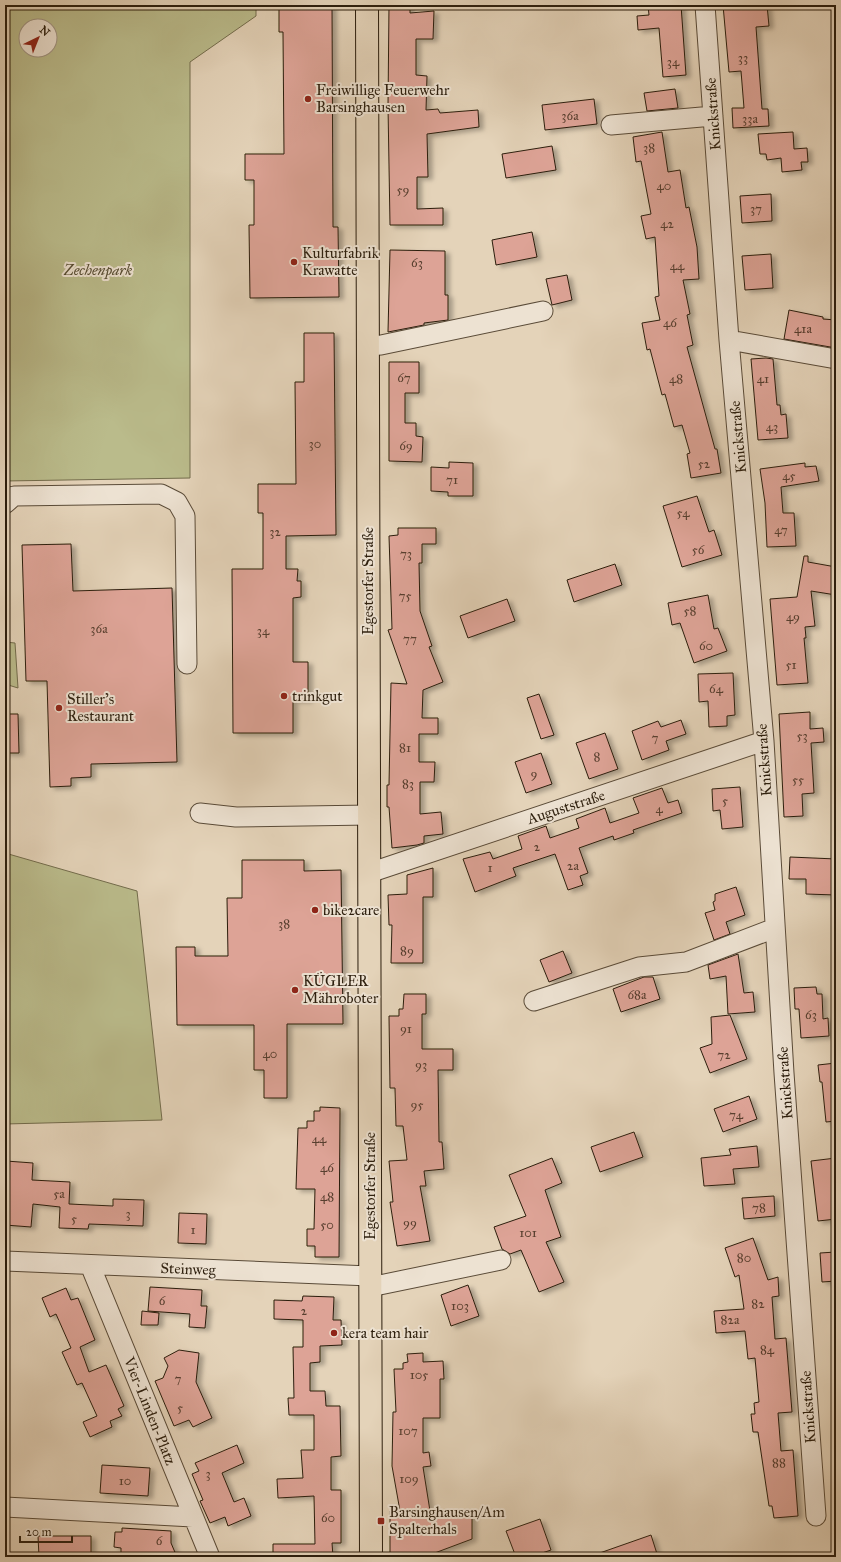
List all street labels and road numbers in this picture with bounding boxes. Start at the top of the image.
street label: Knickstraße [701,77,725,151]
street label: Knickstraße [726,400,750,474]
street label: Egestorfer Straße [359,527,377,635]
street label: Knickstraße [752,723,776,797]
street label: Auguststraße [524,786,607,828]
street label: Knickstraße [773,1046,797,1120]
street label: Egestorfer Straße [361,1132,379,1240]
street label: Steinweg [160,1259,217,1279]
street label: Vier-Linden-Platz [120,1353,180,1468]
street label: Knickstraße [796,1370,820,1444]

